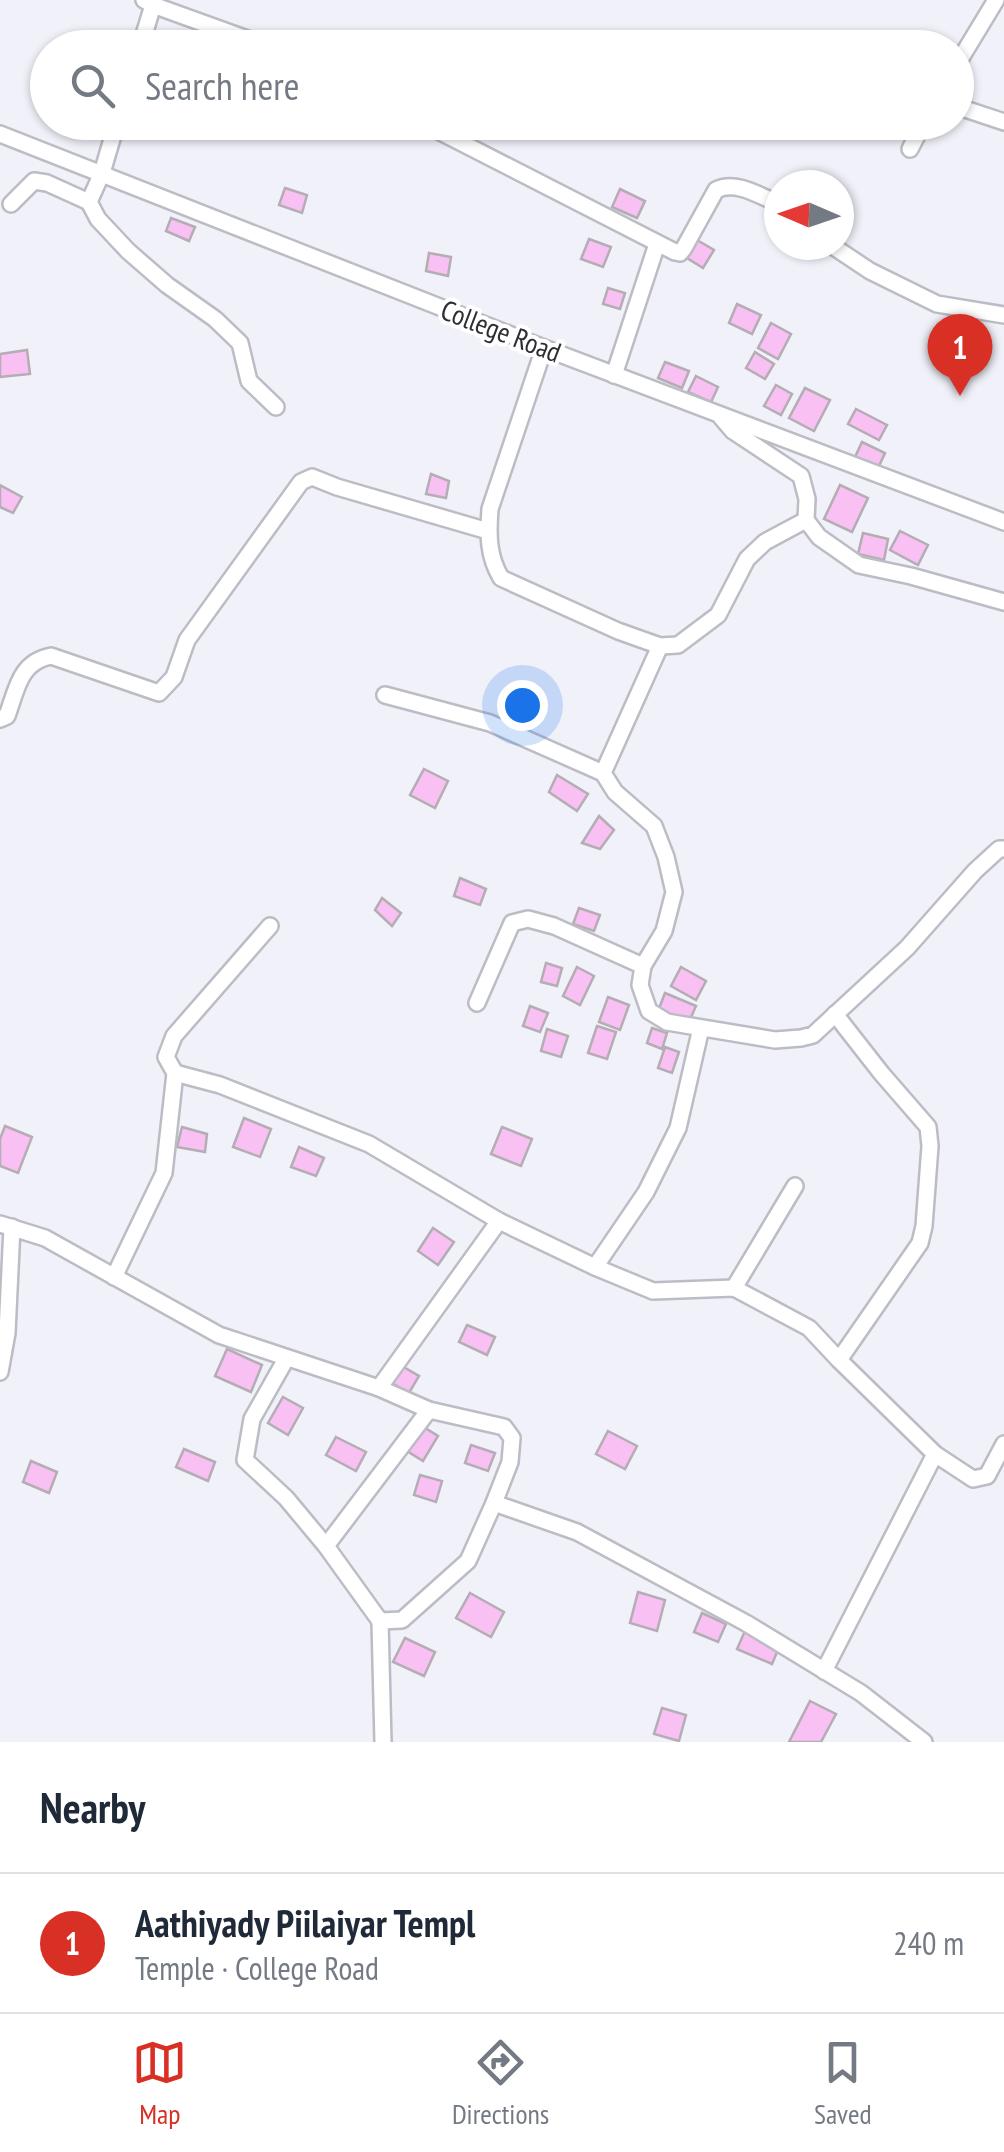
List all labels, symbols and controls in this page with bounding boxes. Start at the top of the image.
search box [30,30,974,140]
icon: search [65,58,120,113]
text: Search here [145,61,299,110]
north arrow [764,170,854,260]
street label: College Road [436,291,567,370]
pin: 1 [928,314,992,396]
your location [497,680,548,731]
text: Nearby [40,1780,145,1835]
text: Aathiyady Piilaiyar Templ [135,1898,475,1947]
text: 1 [65,1922,80,1964]
text: 240 m [893,1922,964,1964]
text: Temple · College Road [135,1947,379,1989]
tab: Map [132,2035,187,2132]
tab: Directions [452,2035,549,2132]
tab: Saved [814,2035,872,2132]

